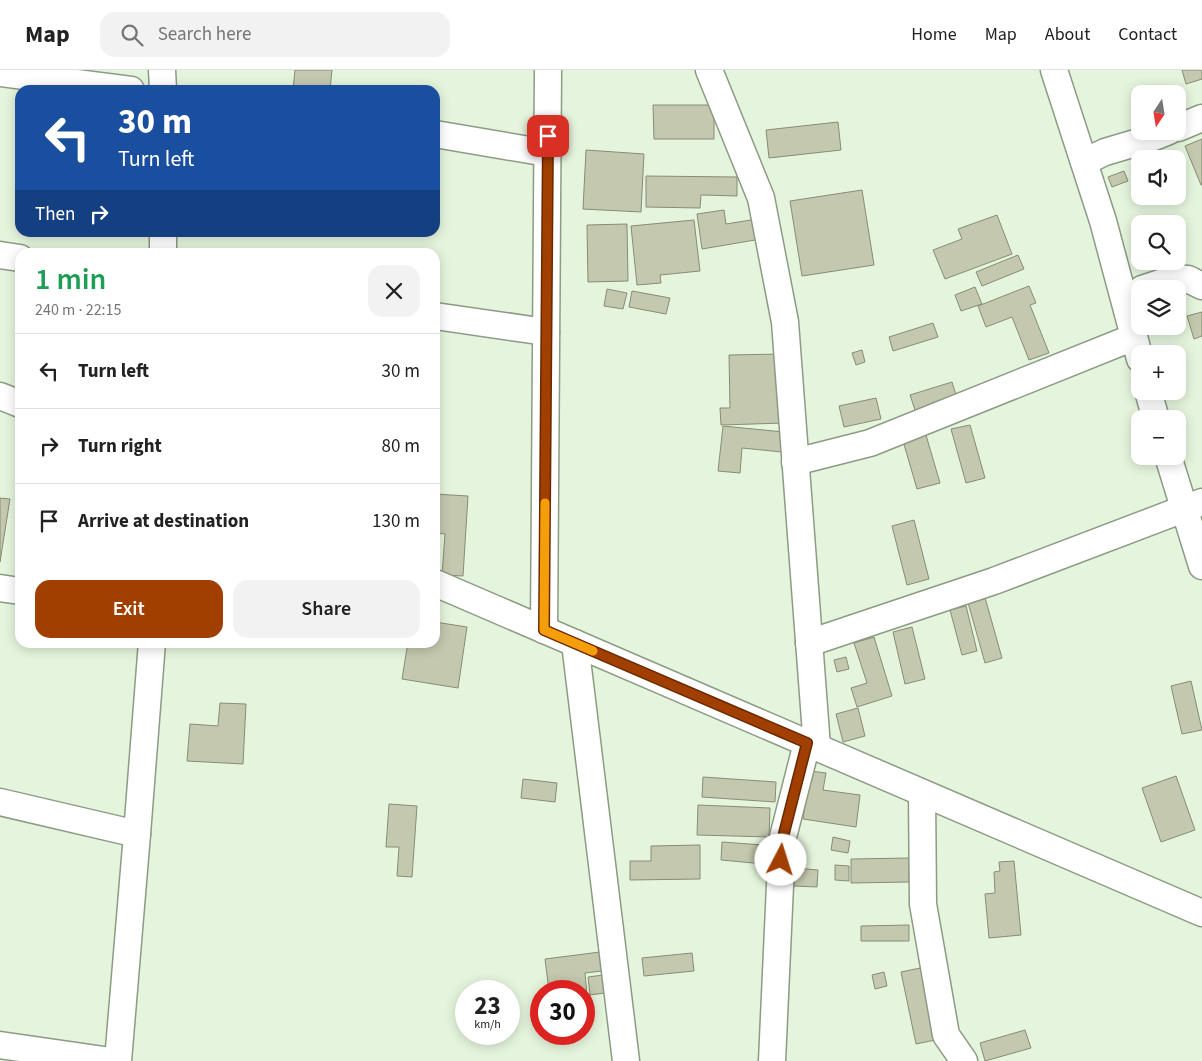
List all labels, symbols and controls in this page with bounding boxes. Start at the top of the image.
search box [100,12,450,57]
text: Map [25,17,70,52]
icon: search [118,21,146,49]
text: Search here [158,21,251,48]
text: Home [911,22,957,47]
text: Map [985,22,1017,47]
text: About [1045,22,1090,47]
text: Contact [1118,22,1177,47]
north arrow [1131,85,1186,140]
map controls [1131,85,1186,465]
text: 30 m [118,97,192,147]
icon: left [35,105,100,170]
pin [527,115,569,157]
icon: arrive [534,122,562,150]
text: Turn left [118,143,194,175]
button: sound [1131,150,1186,205]
icon: right [85,200,113,228]
text: Then [35,201,75,228]
button: search [1131,215,1186,270]
text: 1 min [35,258,106,301]
button: close [368,265,420,317]
button: layers [1131,280,1186,335]
text: 240 m · 22:15 [35,299,122,321]
button: + [1131,345,1186,400]
icon: left [35,357,63,385]
text: Turn left [78,358,149,385]
text: 30 m [382,358,420,385]
button: − [1131,410,1186,465]
icon: right [35,432,63,460]
text: Turn right [78,433,162,460]
text: 80 m [382,433,420,460]
icon: arrive [35,507,63,535]
text: Arrive at destination [78,508,249,535]
text: 130 m [372,508,420,535]
button: Exit [35,580,223,638]
button: Share [233,580,420,638]
position arrow [754,833,806,885]
speed limit sign: 30 [530,980,595,1045]
text: 23 [474,988,501,1024]
text: km/h [474,1016,501,1033]

